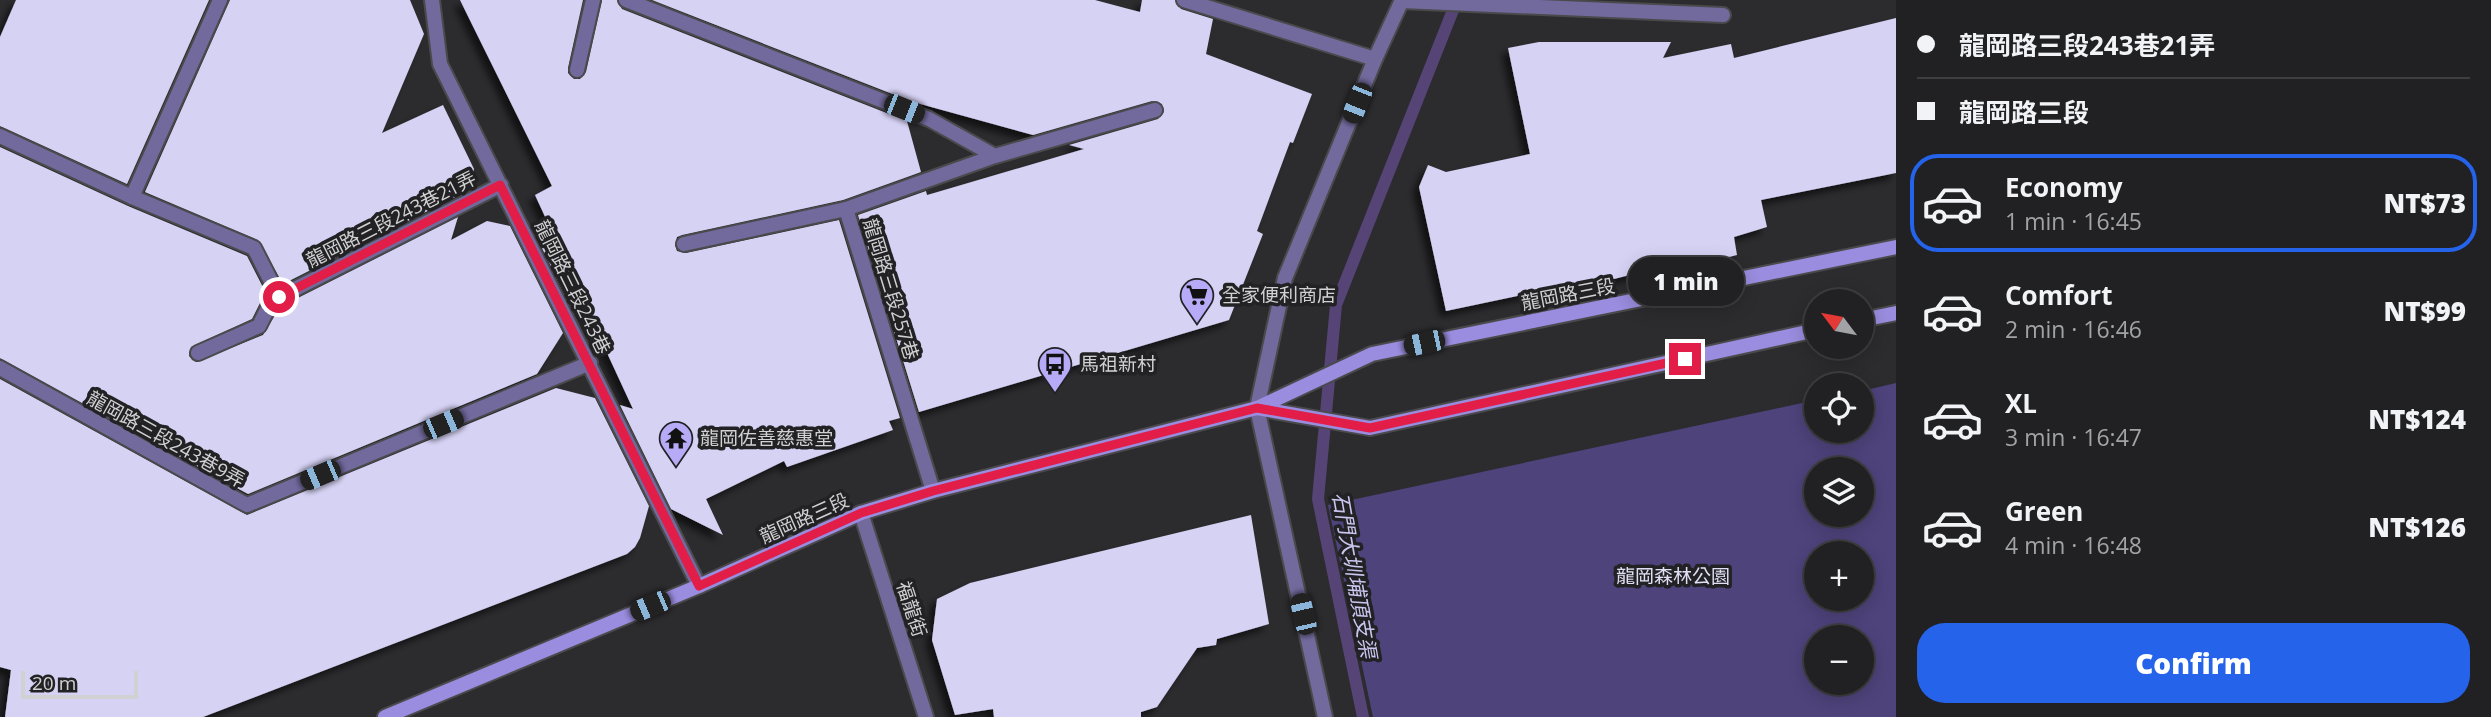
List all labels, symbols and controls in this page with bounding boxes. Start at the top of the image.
text: 龍岡路三段243巷21弄 [1959,27,2215,63]
car [1340,80,1375,126]
car [881,91,928,127]
text: 龍岡路三段 [1959,94,2089,130]
street label: 龍岡路三段243巷21弄 [302,165,480,273]
text: Economy [2005,169,2123,205]
icon: car [1921,172,1984,235]
text: NT$73 [2383,185,2466,221]
text: 1 min · 16:45 [2005,205,2142,237]
street label: 龍岡路三段243巷 [529,215,617,359]
street label: 龍岡路三段257巷 [857,215,925,363]
callout: 1 min [1627,258,1743,306]
text: 1 min [1653,265,1719,297]
street label: 龍岡路三段 [1519,272,1617,316]
supermarket icon: 全家便利商店 [1178,276,1216,325]
text: Comfort [2005,277,2112,313]
icon: car [1921,280,1984,343]
route start [263,281,295,313]
place label: 全家便利商店 [1222,282,1336,308]
north arrow [1804,289,1874,359]
map controls [1804,289,1874,695]
text: NT$99 [2383,293,2466,329]
text: 2 min · 16:46 [2005,313,2142,345]
car [1402,328,1447,358]
route end [1669,343,1701,375]
bus stop icon: 馬祖新村 [1036,345,1074,394]
place label: 馬祖新村 [1080,351,1156,377]
button: locate [1804,373,1874,443]
street label: 龍岡路三段243巷9弄 [83,385,249,493]
text: XL [2005,385,2037,421]
icon: car [1921,388,1984,451]
text: NT$124 [2368,401,2466,437]
car [420,406,467,442]
temple icon: 龍岡佐善慈惠堂 [657,419,695,468]
text: 3 min · 16:47 [2005,421,2142,453]
place label: 龍岡佐善慈惠堂 [700,425,833,451]
car [297,457,344,493]
button: layers [1804,457,1874,527]
street label: 龍岡路三段 [755,487,853,549]
water label: 石門大圳埔頂支渠 [1327,490,1384,663]
text: Green [2005,493,2083,529]
icon: car [1921,496,1984,559]
text: NT$126 [2368,509,2466,545]
text: 4 min · 16:48 [2005,529,2142,561]
button: + [1804,541,1874,611]
park label: 龍岡森林公園 [1616,563,1730,589]
street label: 福龍街 [891,578,933,640]
car [627,588,674,624]
car [1289,591,1318,637]
button: Confirm [1917,623,2470,703]
button: − [1804,625,1874,695]
scale bar [21,668,138,700]
text: 20 m [32,670,76,696]

